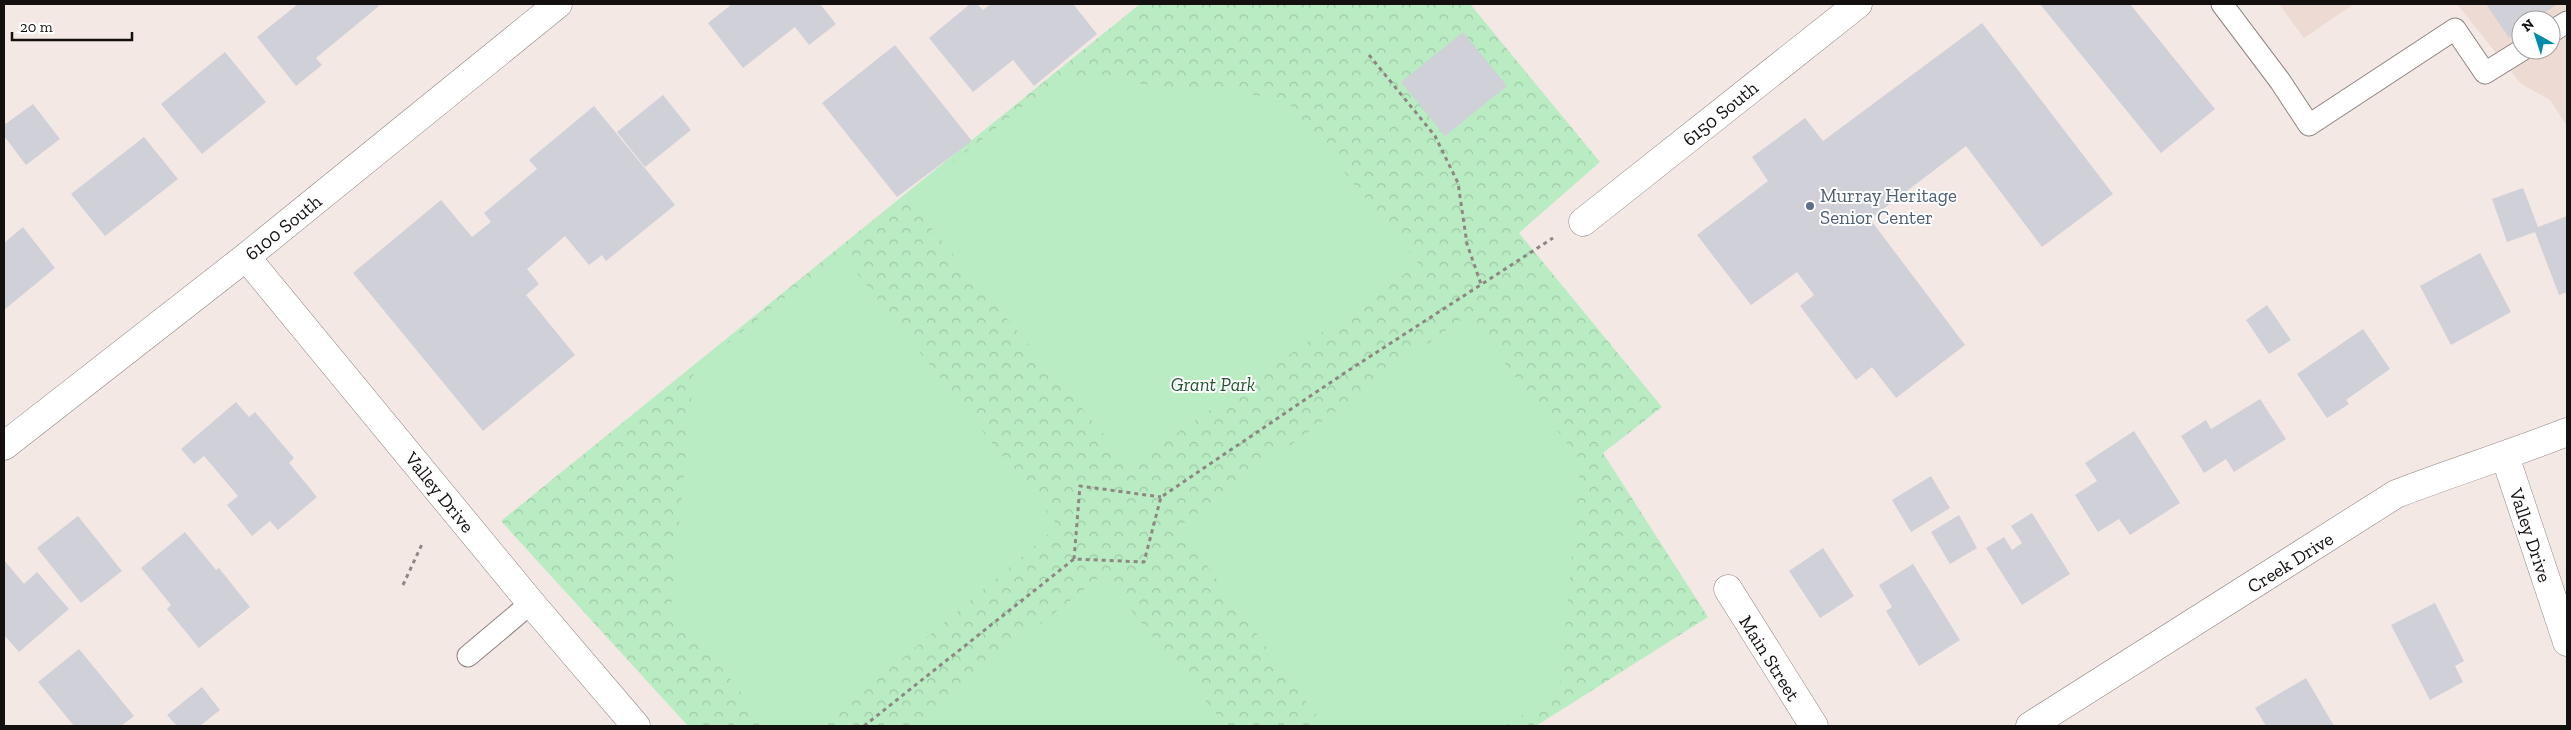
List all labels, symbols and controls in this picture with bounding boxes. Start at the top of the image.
scale bar [12,10,132,42]
north arrow [2511,10,2561,60]
text: N [2519,15,2538,35]
text: 20 m [20,18,53,36]
street label: 6150 South [1678,76,1763,151]
place label: Murray Heritage Senior Center [1820,184,1957,229]
street label: 6100 South [240,189,327,265]
marker: Murray Heritage Senior Center [1804,200,1816,212]
park label: Grant Park [1171,373,1255,396]
street label: Valley Drive [399,446,479,537]
street label: Valley Drive [2504,484,2557,585]
street label: Creek Drive [2243,527,2338,598]
street label: Main Street [1734,611,1805,705]

